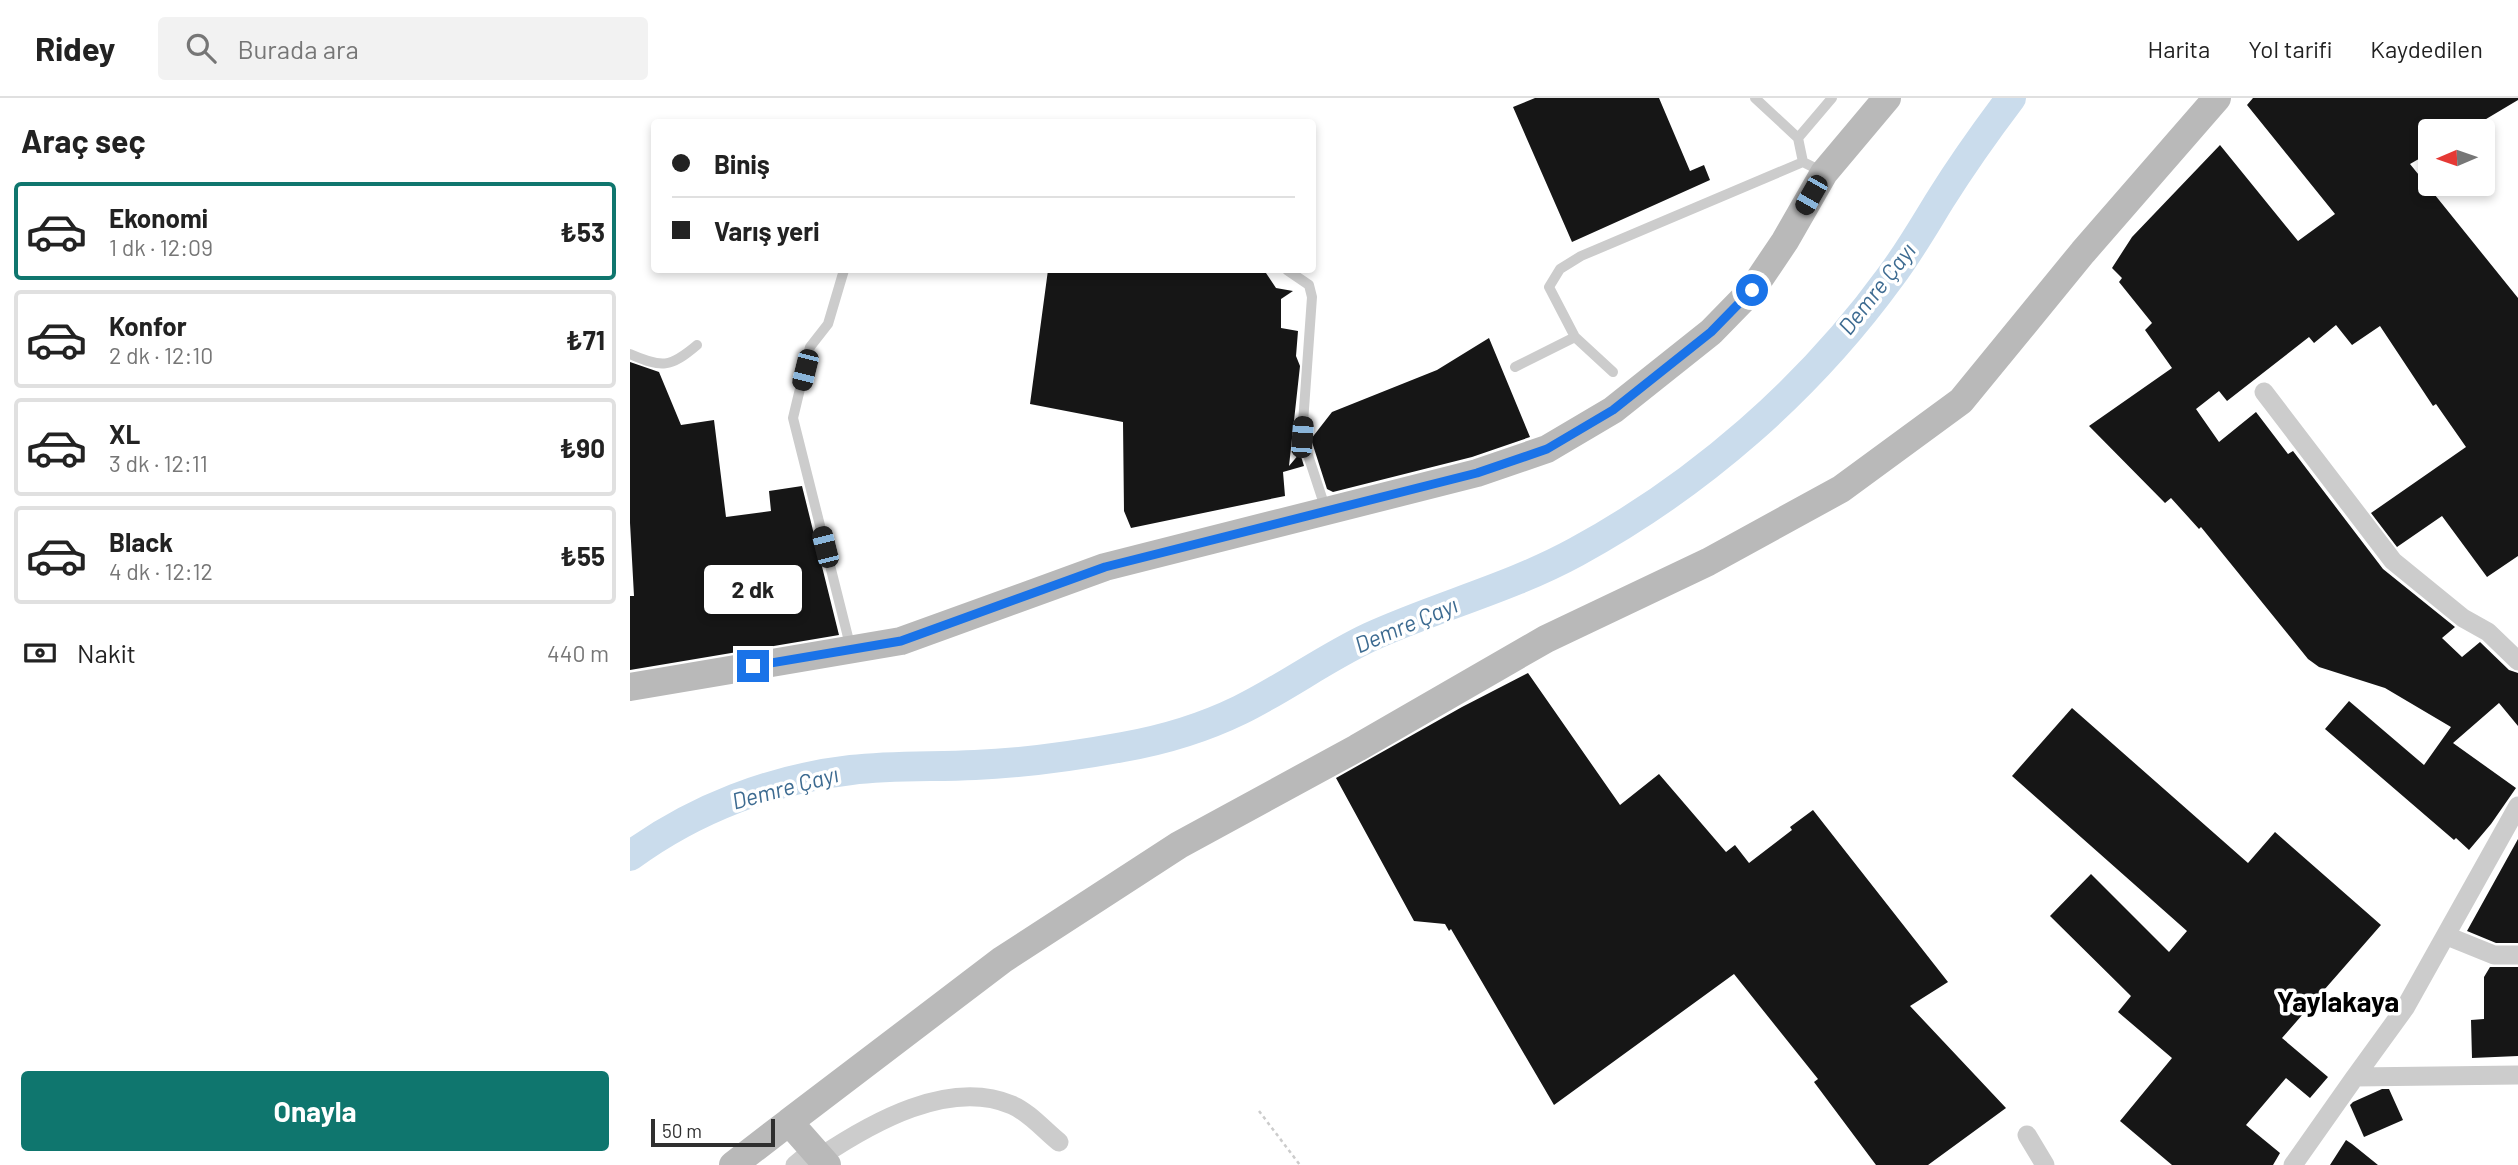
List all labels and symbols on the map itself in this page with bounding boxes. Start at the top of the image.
north arrow [2418,119,2496,196]
car [1792,172,1831,218]
water label: Demre Çayı [1832,237,1921,340]
route start [1736,274,1768,306]
car [790,347,821,393]
car [1291,415,1314,459]
car [810,524,841,570]
callout: 2 dk [704,564,802,614]
water label: Demre Çayı [1350,590,1461,658]
route end [737,650,769,682]
water label: Demre Çayı [728,759,841,815]
district label: Yaylakaya [2277,984,2399,1018]
scale bar [651,1116,775,1148]

